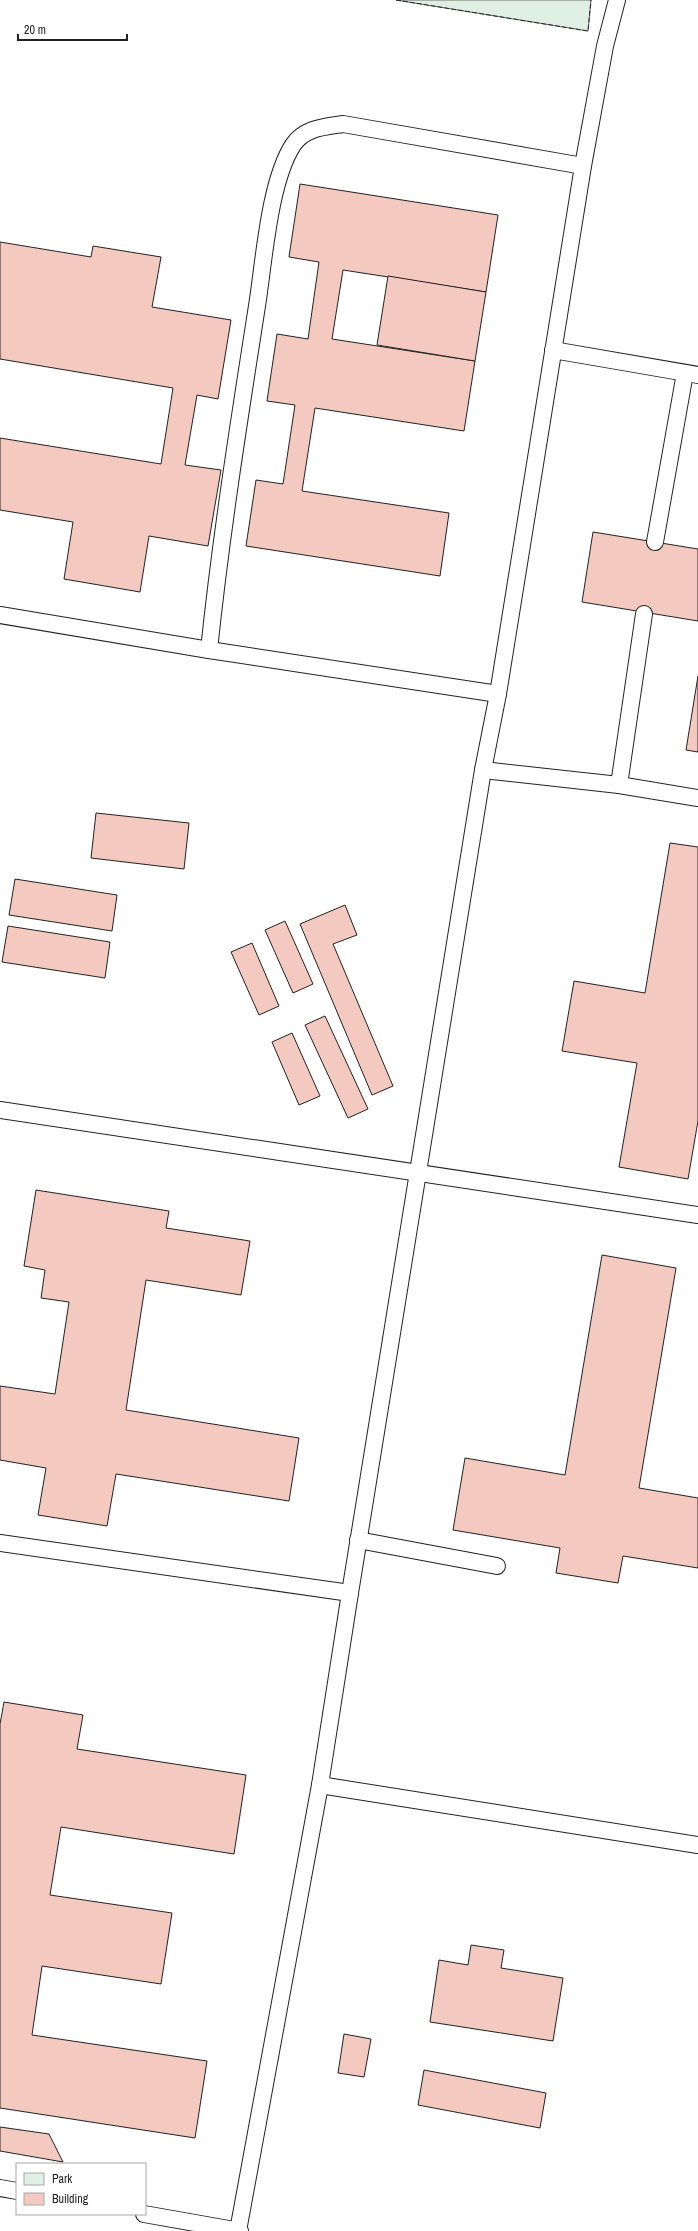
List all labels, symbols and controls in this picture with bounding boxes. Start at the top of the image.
scale bar [18,16,127,42]
text: 20 m [24,22,46,38]
legend [16,2163,146,2215]
text: Park [52,2171,72,2187]
text: Building [52,2191,89,2207]

